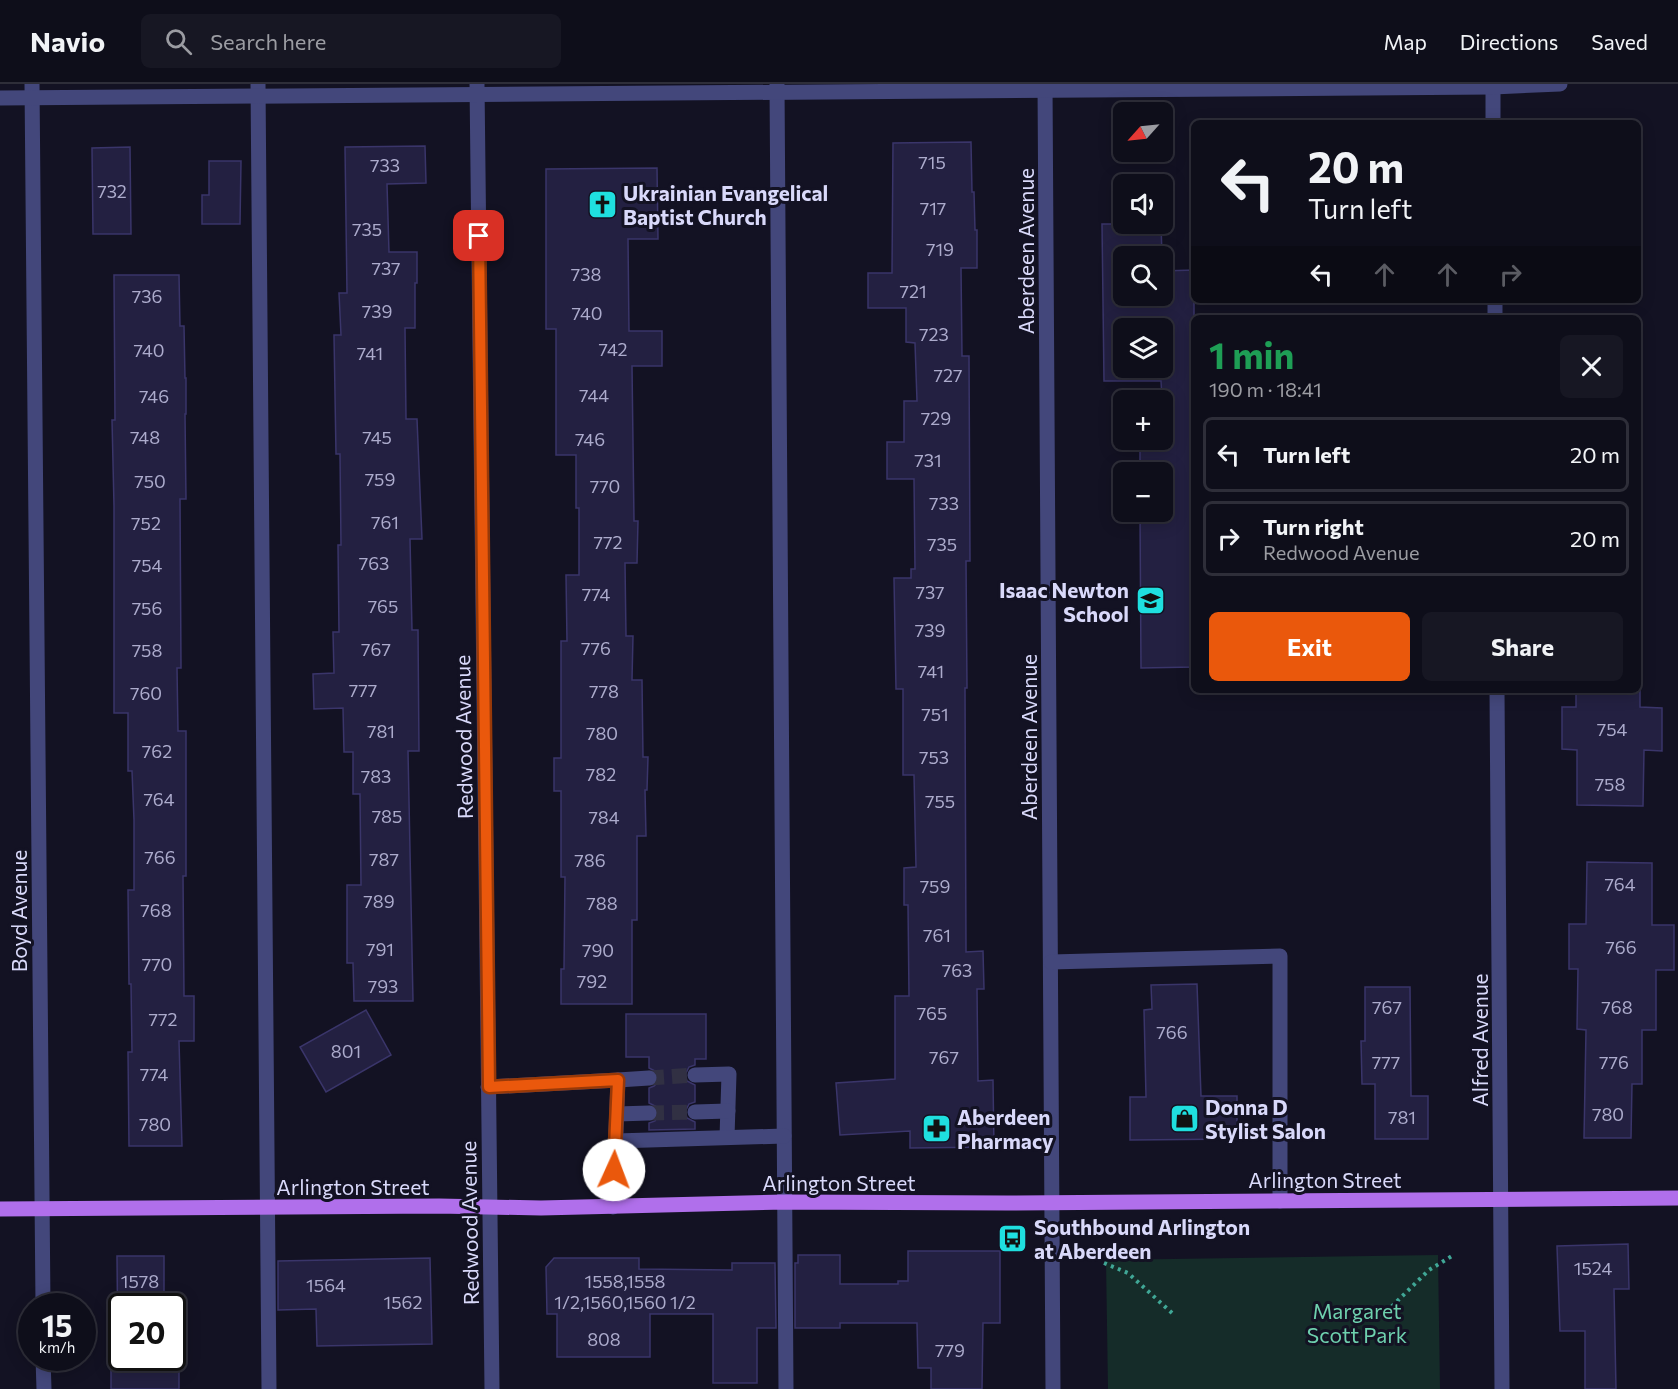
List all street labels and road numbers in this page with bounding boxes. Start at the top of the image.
street label: Aberdeen Avenue [1013,168,1038,334]
street label: Aberdeen Avenue [1016,654,1041,820]
street label: Redwood Avenue [449,655,477,819]
street label: Boyd Avenue [6,850,31,972]
street label: Alfred Avenue [1467,973,1492,1107]
street label: Redwood Avenue [455,1141,483,1305]
street label: Arlington Street [1248,1167,1402,1192]
street label: Arlington Street [762,1170,916,1195]
street label: Arlington Street [276,1174,430,1199]

